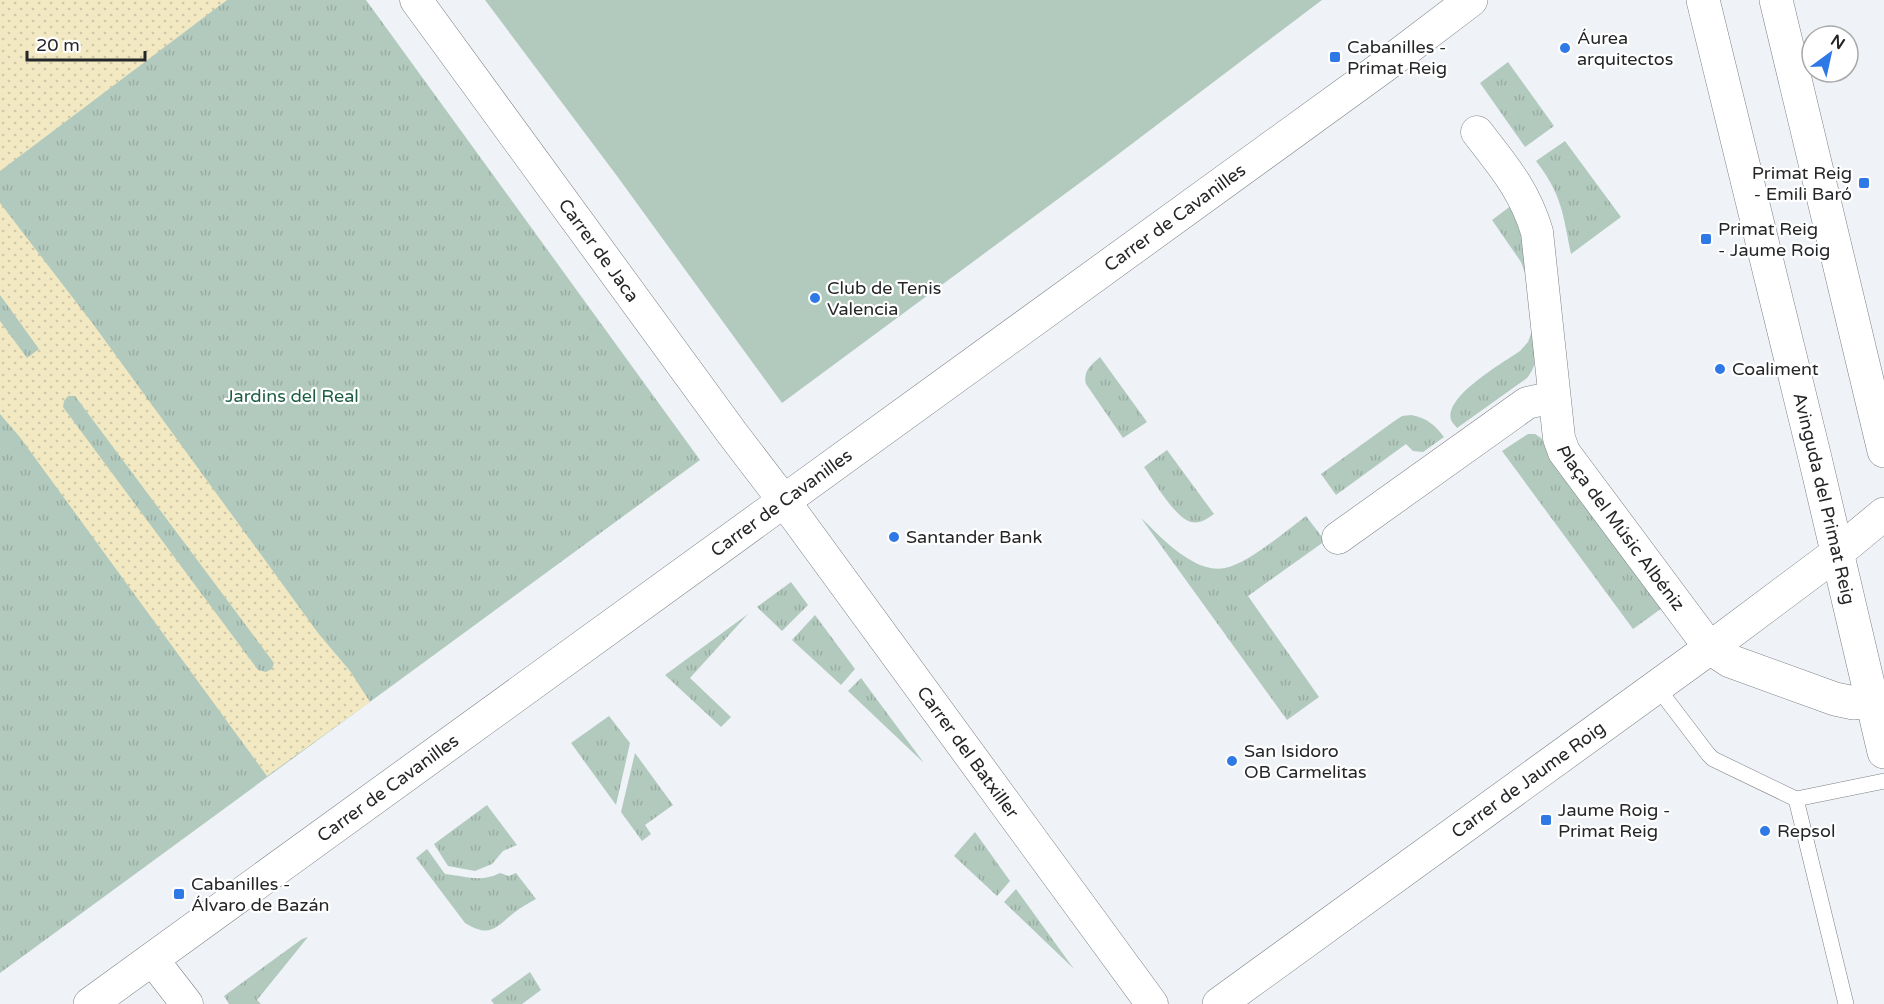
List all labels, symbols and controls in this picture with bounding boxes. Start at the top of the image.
scale bar [27,24,146,62]
north arrow [1800,24,1860,84]
place label: Áurea arquitectos [1577,27,1673,70]
text: N [1827,30,1848,54]
text: 20 m [36,34,80,56]
place label: Cabanilles - Primat Reig [1347,36,1447,79]
marker: Áurea arquitectos [1558,41,1572,55]
marker: Cabanilles - Primat Reig [1328,50,1342,64]
street label: Carrer de Cavanilles [1100,159,1250,276]
place label: Primat Reig - Emili Baró [1752,162,1852,205]
marker: Primat Reig - Emili Baró [1857,176,1871,190]
street label: Carrer de Jaca [554,194,644,306]
place label: Primat Reig - Jaume Roig [1718,218,1830,261]
marker: Primat Reig - Jaume Roig [1699,232,1713,246]
place label: Club de Tenis Valencia [827,277,941,320]
marker: Club de Tenis Valencia [808,291,822,305]
place label: Coaliment [1732,358,1819,380]
marker: Coaliment [1713,362,1727,376]
park label: Jardins del Real [225,385,359,407]
street label: Avinguda del Primat Reig [1788,390,1860,607]
street label: Plaça del Músic Albéniz [1552,443,1689,615]
street label: Carrer de Cavanilles [706,444,857,561]
place label: Santander Bank [906,526,1043,548]
marker: Santander Bank [887,530,901,544]
street label: Carrer del Batxiller [912,682,1024,823]
street label: Carrer de Jaume Roig [1447,717,1609,843]
street label: Carrer de Cavanilles [313,729,463,847]
place label: San Isidoro OB Carmelitas [1244,740,1367,783]
marker: San Isidoro OB Carmelitas [1225,754,1239,768]
place label: Jaume Roig - Primat Reig [1558,799,1670,842]
marker: Jaume Roig - Primat Reig [1539,813,1553,827]
place label: Repsol [1777,820,1835,842]
marker: Repsol [1758,824,1772,838]
place label: Cabanilles - Álvaro de Bazán [191,873,329,916]
marker: Cabanilles - Álvaro de Bazán [172,887,186,901]

